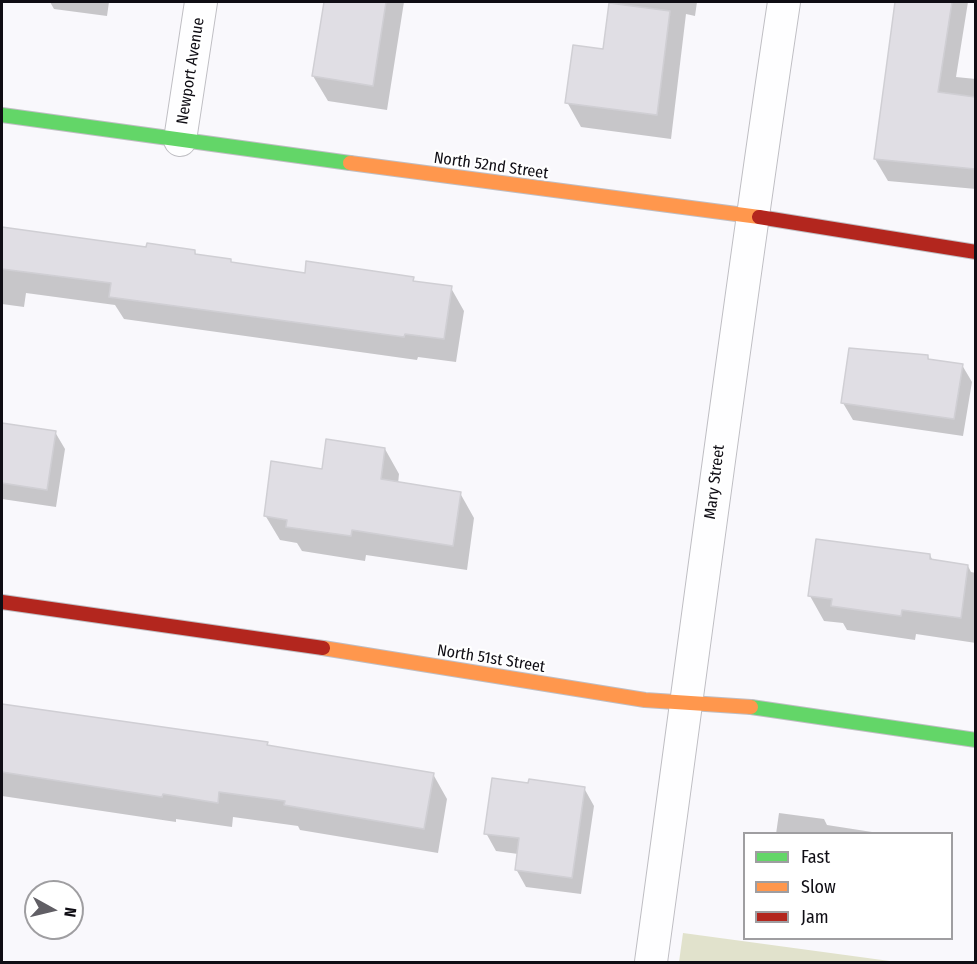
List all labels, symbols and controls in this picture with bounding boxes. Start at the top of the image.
street label: Newport Avenue [173,16,209,126]
street label: North 52nd Street [432,148,550,184]
street label: Mary Street [701,444,729,520]
street label: North 51st Street [436,641,546,677]
legend [743,832,953,940]
text: Fast [801,846,830,868]
text: Slow [801,876,836,898]
north arrow [24,880,84,940]
text: N [60,906,80,918]
text: Jam [801,906,829,928]

